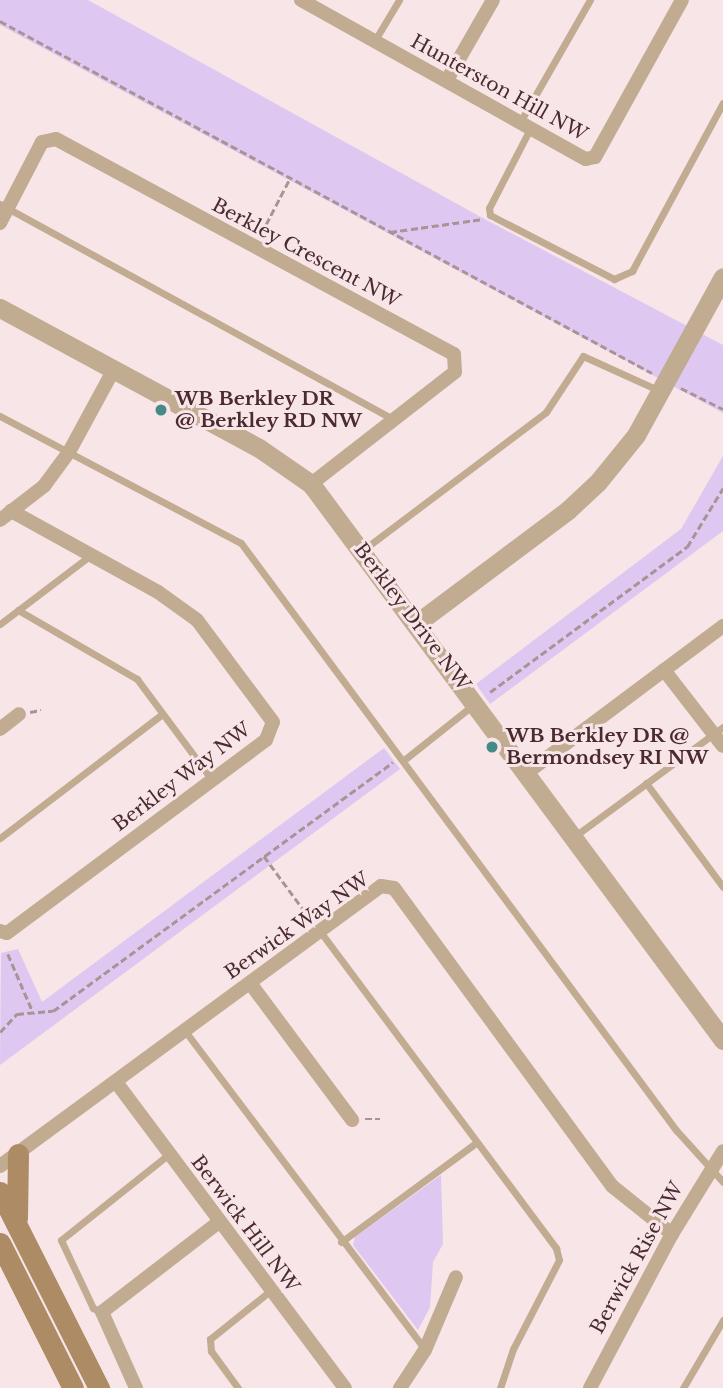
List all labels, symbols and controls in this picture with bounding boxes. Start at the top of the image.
street label: Hunterston Hill NW [407,30,591,146]
street label: Berkley Crescent NW [208,194,404,312]
place label: WB Berkley DR @ Berkley RD NW [175,388,363,432]
marker: WB Berkley DR @ Berkley RD NW [153,402,169,418]
street label: Berkley Drive NW [349,538,475,696]
street label: Berkley Way NW [108,717,256,837]
place label: WB Berkley DR @ Bermondsey RI NW [506,725,709,769]
marker: WB Berkley DR @ Bermondsey RI NW [484,739,500,755]
street label: Berwick Way NW [220,867,374,985]
street label: Berwick Hill NW [186,1151,304,1297]
street label: Berwick Rise NW [586,1178,688,1338]

